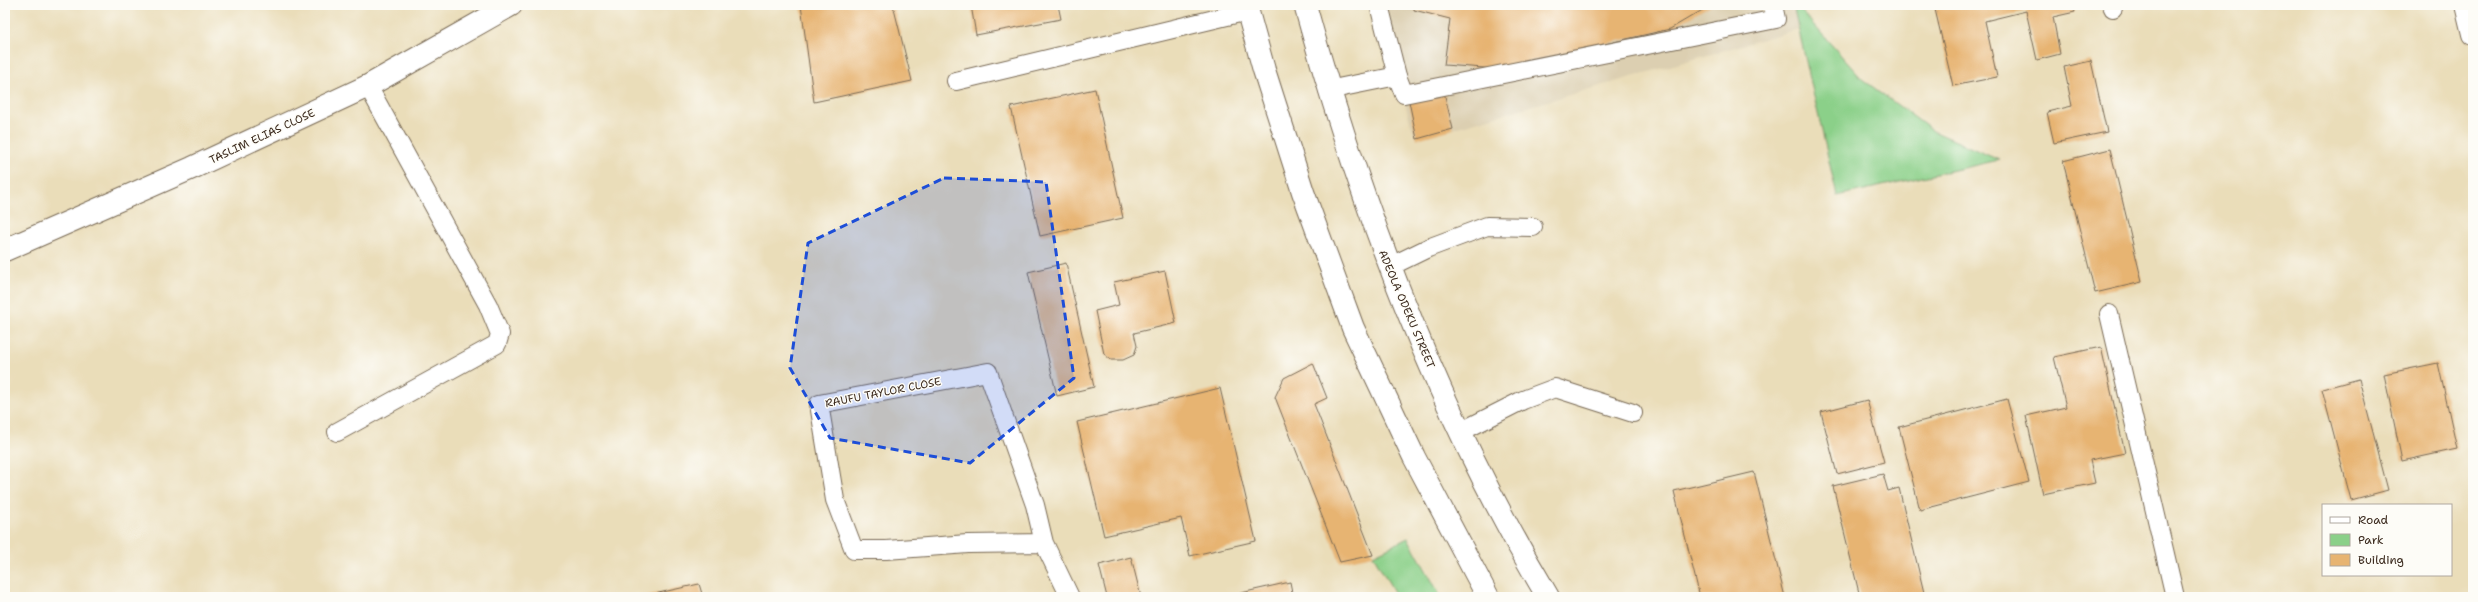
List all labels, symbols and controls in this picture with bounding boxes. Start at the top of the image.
street label: TASLIM ELIAS CLOSE [207,105,318,168]
street label: ADEOLA ODEKU STREET [1375,248,1438,371]
street label: RAUFU TAYLOR CLOSE [824,374,942,411]
legend [2322,504,2452,576]
text: Road [2358,512,2389,528]
text: Park [2358,532,2384,548]
text: Building [2358,552,2404,568]

